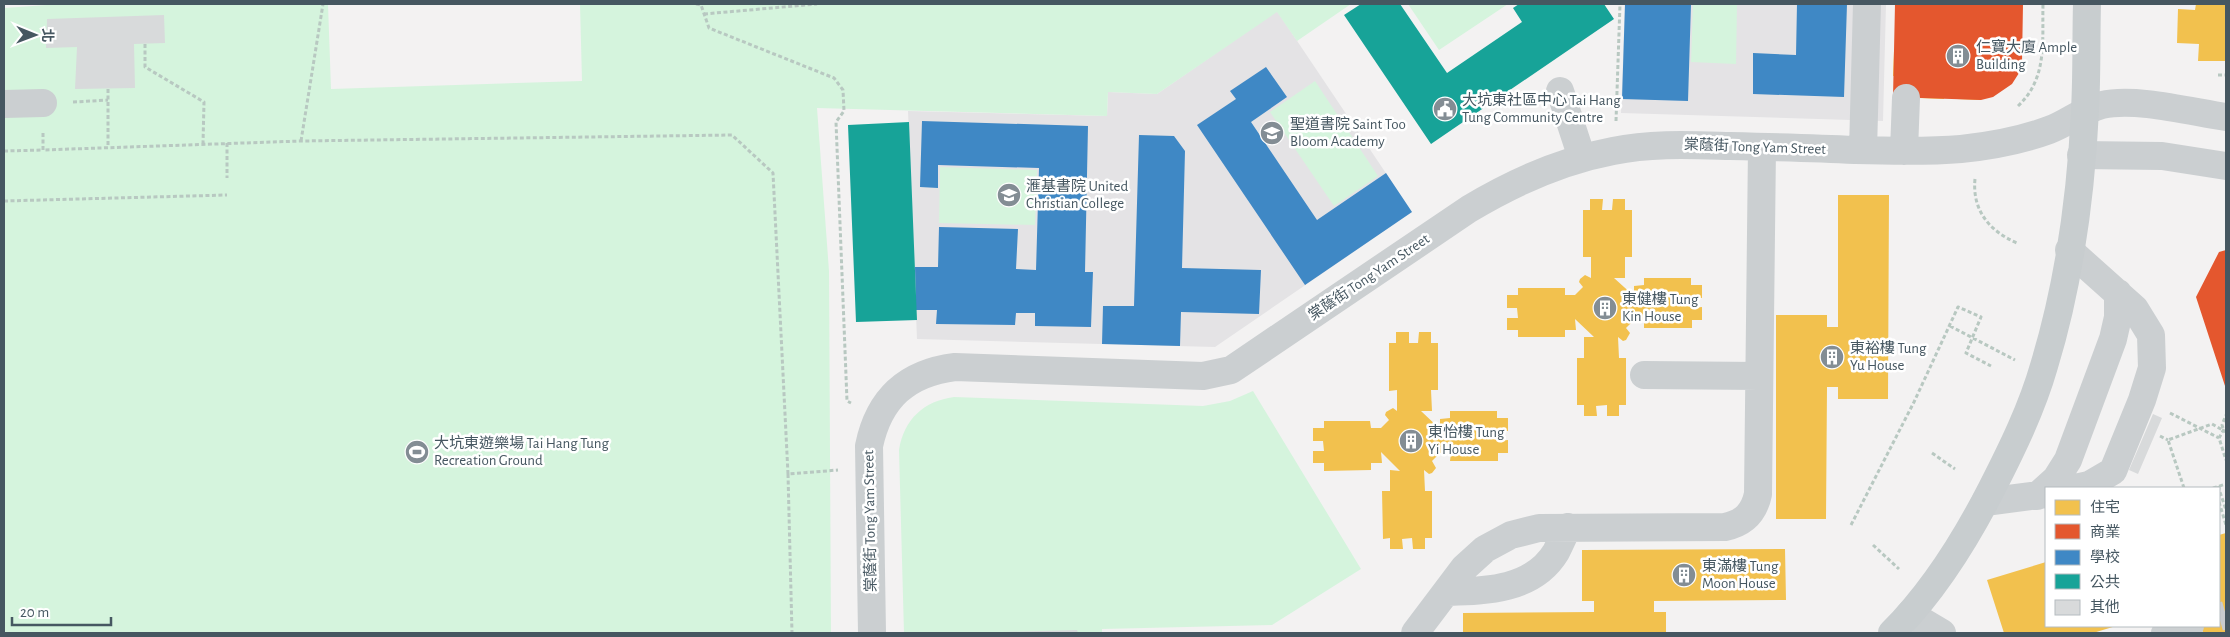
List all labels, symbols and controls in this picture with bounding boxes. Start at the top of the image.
north arrow [10,10,60,60]
text: 北 [40,28,55,42]
place label: 仁寶大廈 Ample Building [1976,38,2077,72]
building icon: 仁寶大廈 Ample Building [1945,43,1971,69]
place label: 大坑東社區中心 Tai Hang Tung Community Centre [1462,91,1621,125]
public building icon: 大坑東社區中心 Tai Hang Tung Community Centre [1432,96,1458,122]
place label: 聖道書院 Saint Too Bloom Academy [1290,116,1406,149]
school or university icon: 聖道書院 Saint Too Bloom Academy [1259,120,1285,146]
street label: 棠蔭街 Tong Yam Street [1684,135,1827,157]
place label: 滙基書院 United Christian College [1026,178,1128,211]
school or university icon: 滙基書院 United Christian College [996,182,1022,208]
street label: 棠蔭街 Tong Yam Street [1305,229,1432,323]
place label: 東健樓 Tung Kin House [1622,291,1699,324]
building icon: 東健樓 Tung Kin House [1592,295,1618,321]
place label: 東裕樓 Tung Yu House [1850,340,1927,373]
building icon: 東裕樓 Tung Yu House [1819,344,1845,370]
place label: 東怡樓 Tung Yi House [1428,423,1505,457]
building icon: 東怡樓 Tung Yi House [1398,428,1424,454]
place label: 大坑東遊樂場 Tai Hang Tung Recreation Ground [434,434,610,468]
sports icon: 大坑東遊樂場 Tai Hang Tung Recreation Ground [404,439,430,465]
street label: 棠蔭街 Tong Yam Street [859,450,879,592]
legend [2045,487,2220,627]
text: 住宅 [2090,499,2120,515]
text: 商業 [2090,524,2120,540]
text: 學校 [2090,548,2120,565]
place label: 東滿樓 Tung Moon House [1702,558,1779,591]
building icon: 東滿樓 Tung Moon House [1671,562,1697,588]
text: 公共 [2090,574,2120,590]
scale bar [12,594,111,626]
text: 其他 [2090,599,2120,615]
text: 20 m [20,605,49,620]

